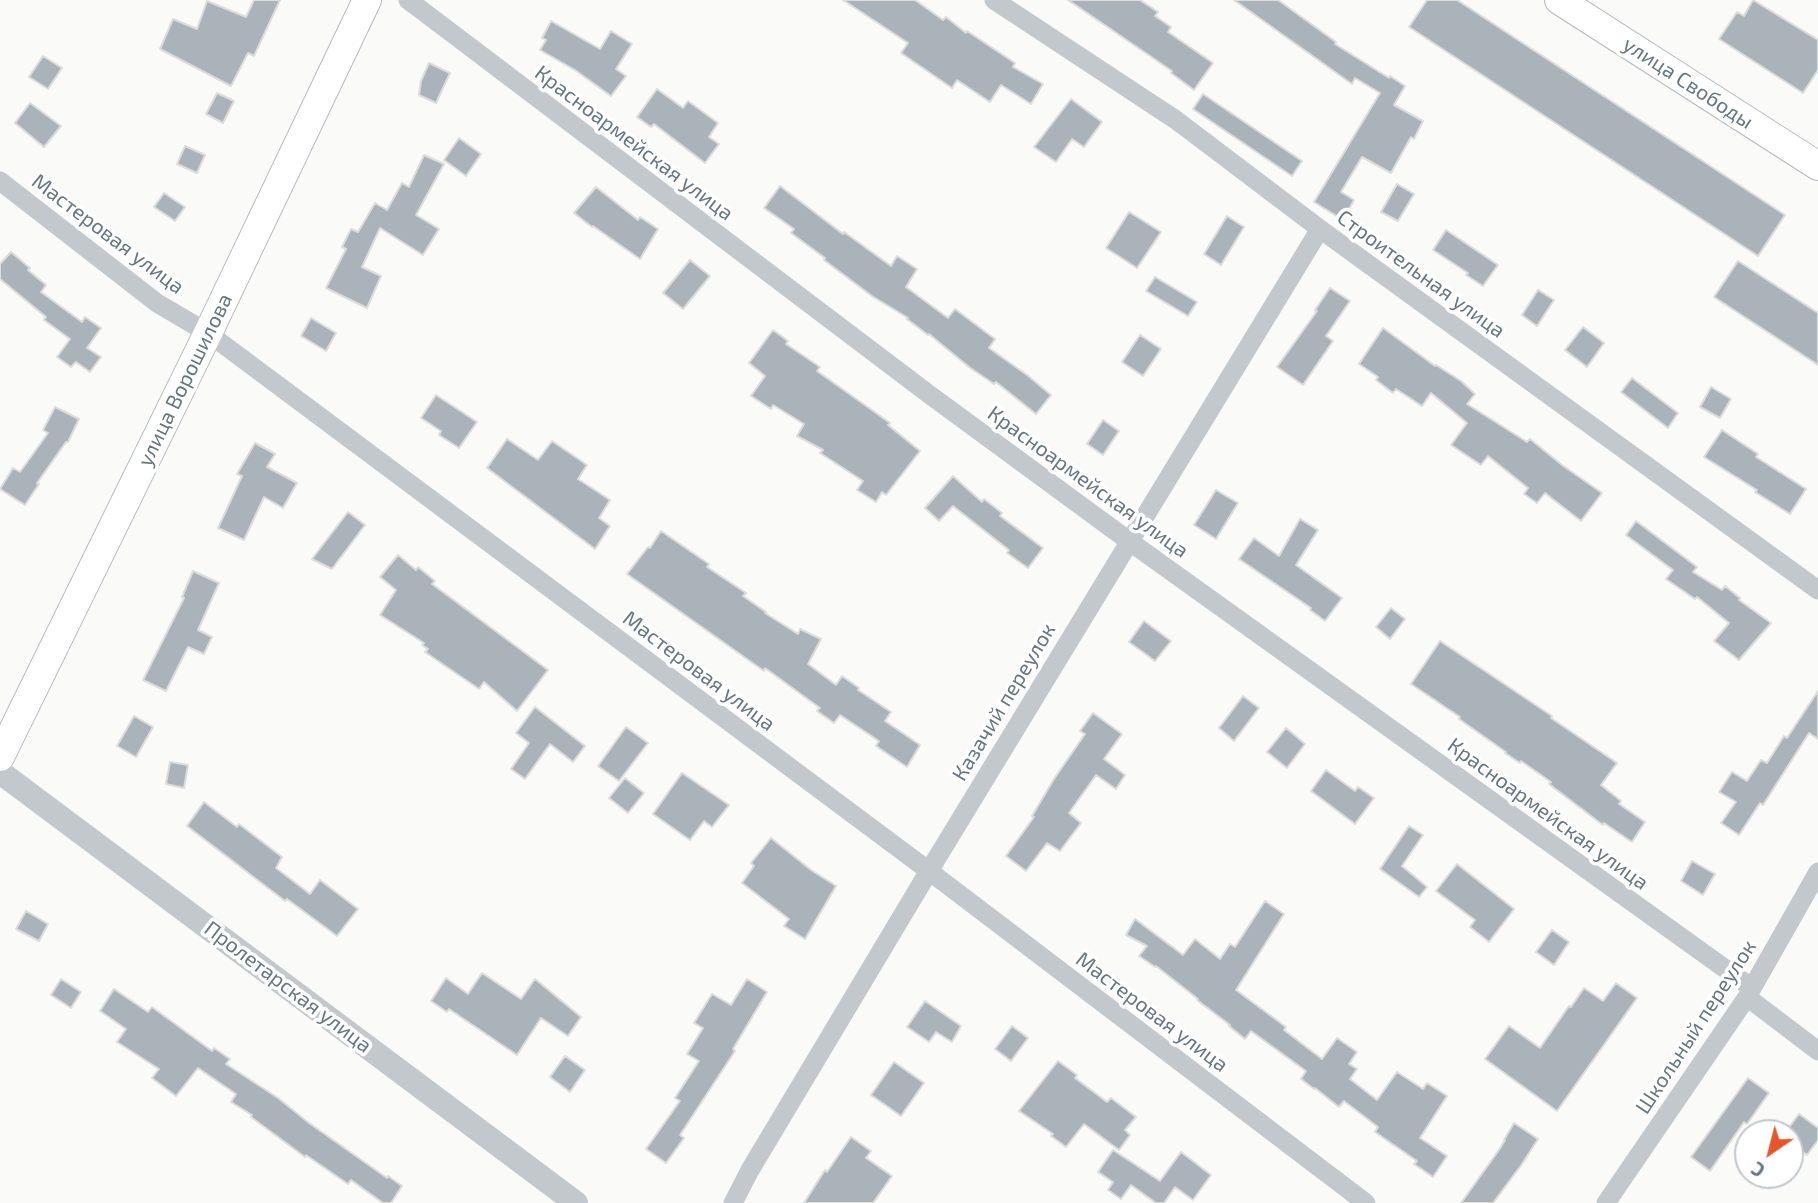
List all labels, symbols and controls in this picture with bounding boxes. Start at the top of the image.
street label: улица Свободы [1618,32,1758,134]
street label: Красноармейская улица [530,60,738,226]
street label: Мастеровая улица [27,169,189,299]
street label: Строительная улица [1332,205,1510,343]
street label: улица Ворошилова [132,290,238,470]
street label: Красноармейская улица [983,401,1193,563]
street label: Мастеровая улица [618,606,780,736]
street label: Казачий переулок [947,619,1061,785]
street label: Красноармейская улица [1443,733,1653,895]
street label: Пролетарская улица [199,916,377,1058]
street label: Школьный переулок [1630,935,1762,1119]
street label: Мастеровая улица [1071,947,1233,1077]
north arrow [1734,1119,1804,1189]
text: С [1747,1157,1769,1183]

